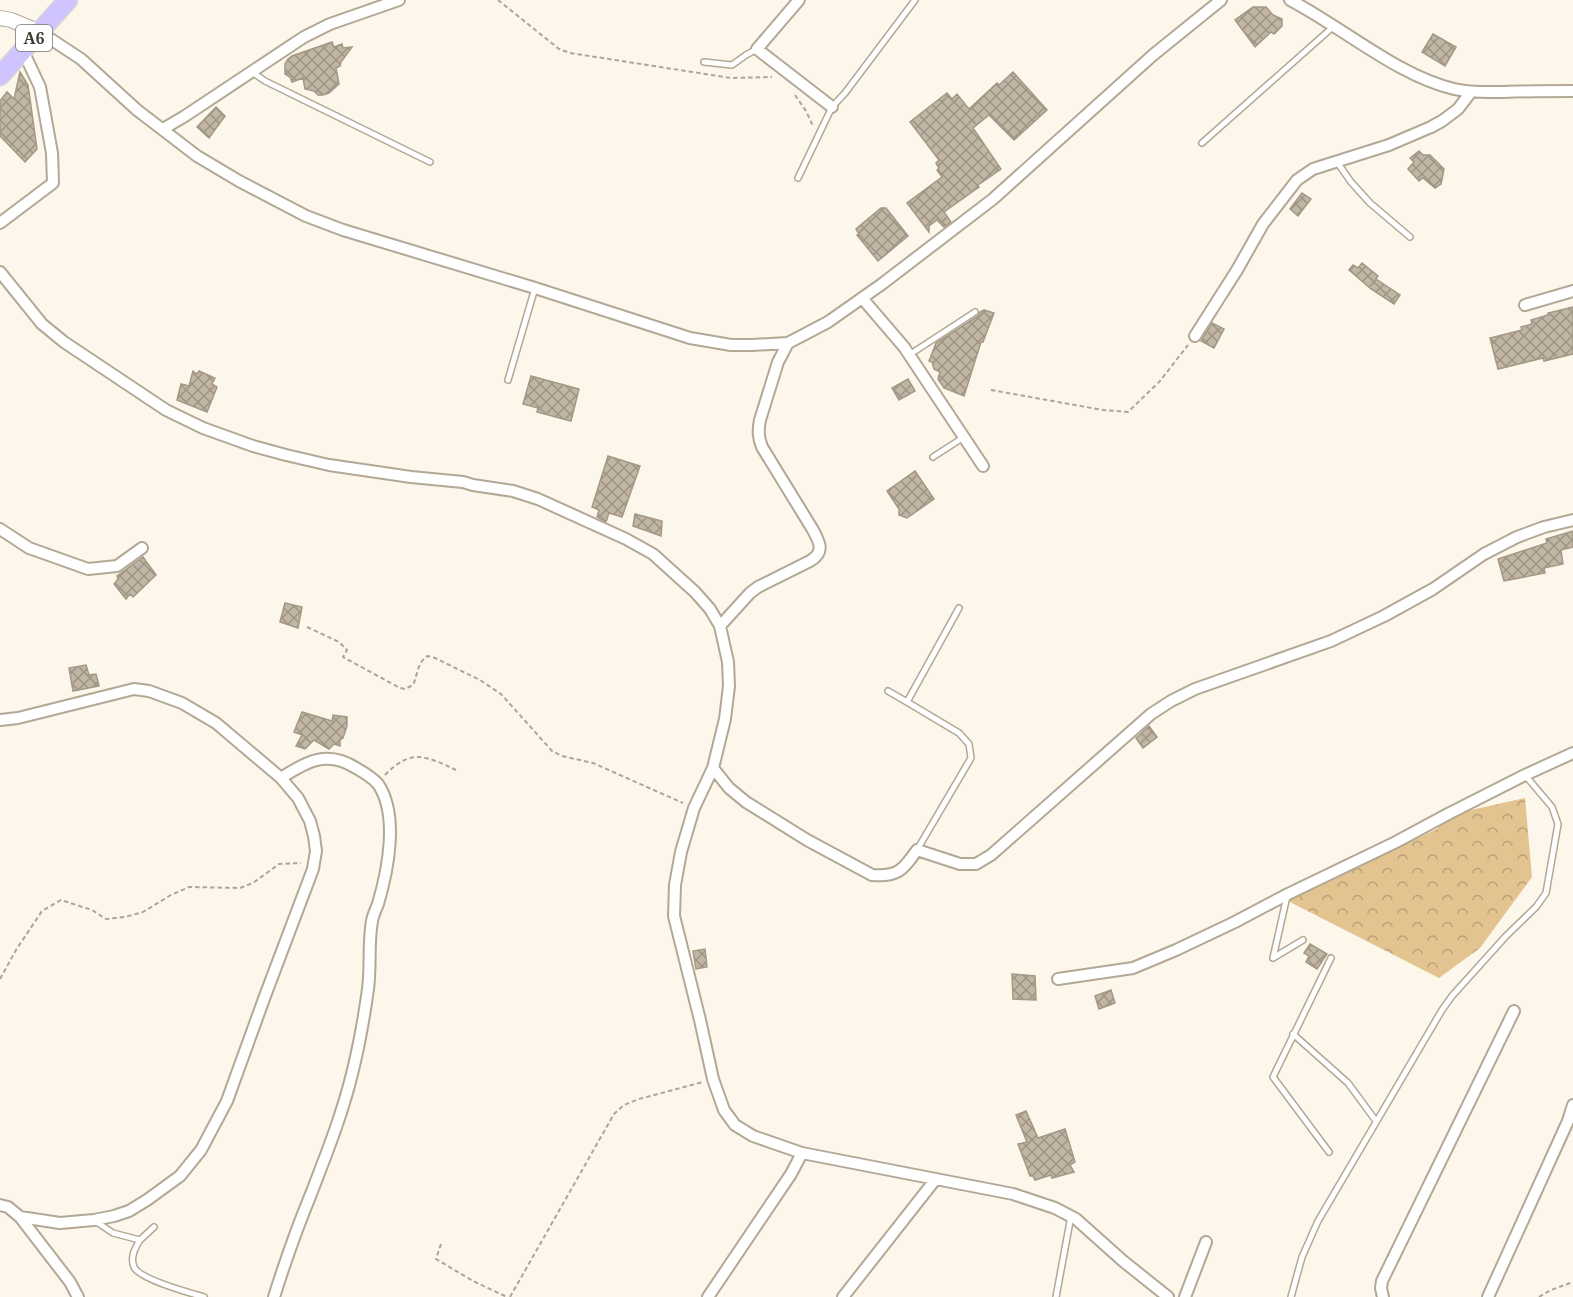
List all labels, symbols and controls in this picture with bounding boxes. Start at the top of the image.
road number: A6 [16,25,52,51]

